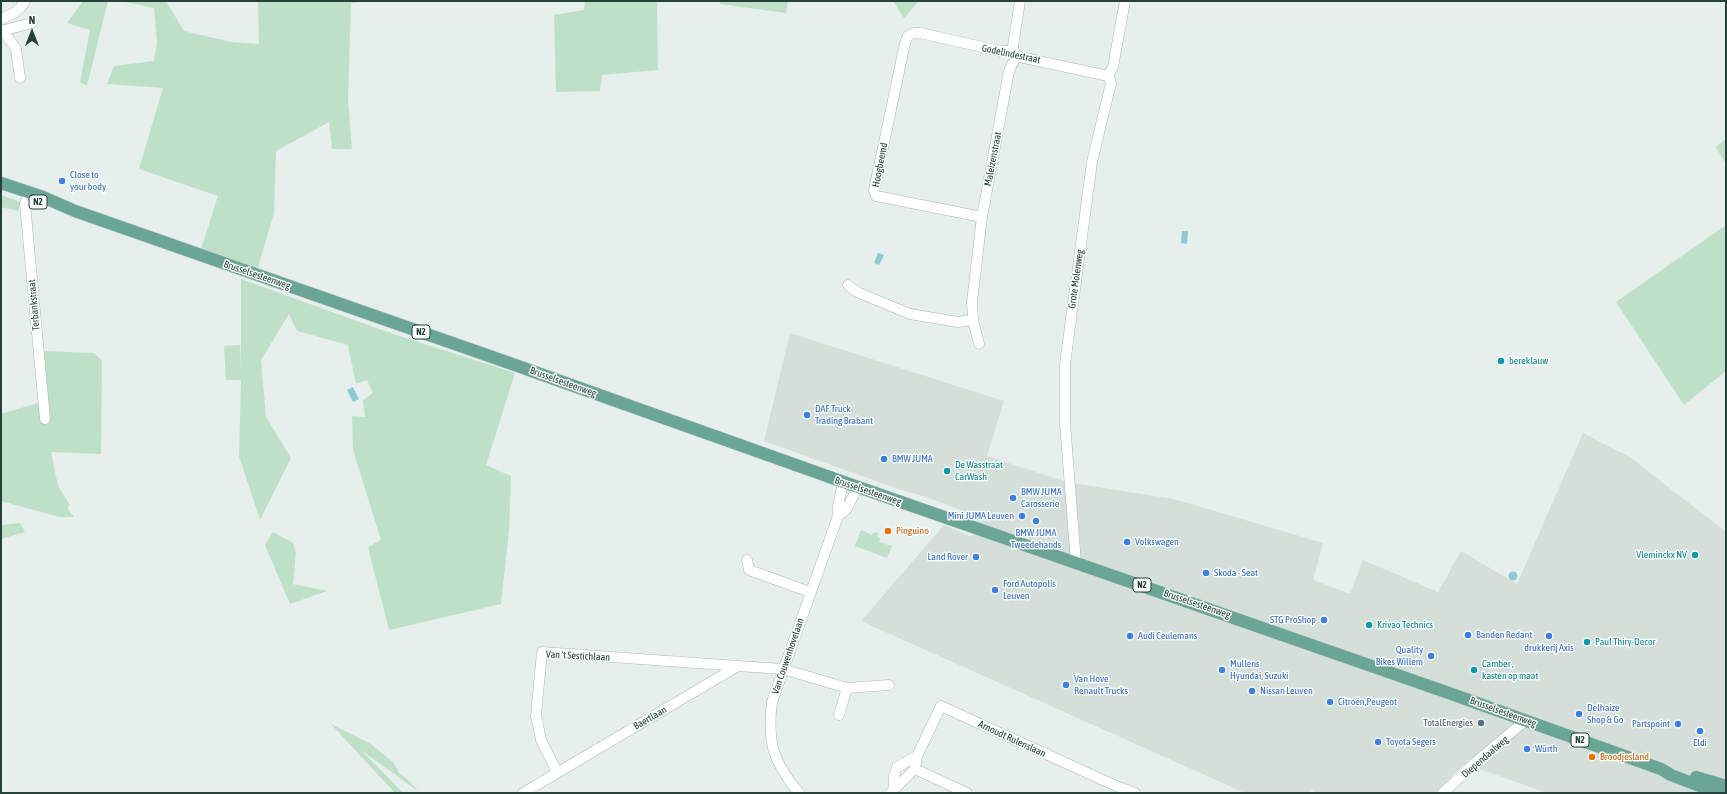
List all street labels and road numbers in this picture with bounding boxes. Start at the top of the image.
street label: Godelindestraat [981,42,1041,66]
street label: Maleizenstraat [982,131,1004,187]
street label: Hoogbeemd [870,142,890,188]
road number: N2 [29,195,47,209]
street label: Grote Molenweg [1066,249,1086,309]
street label: Brusselsesteenweg [222,258,292,292]
street label: Terbankstraat [26,279,42,331]
road number: N2 [412,325,430,339]
street label: Brusselsesteenweg [528,364,598,400]
street label: Brusselsesteenweg [833,474,903,508]
road number: N2 [1133,578,1151,592]
street label: Brusselsesteenweg [1162,587,1232,621]
street label: Van Couwenhovelaan [769,616,807,696]
street label: Van 't Sestichlaan [546,648,610,664]
street label: Brusselsesteenweg [1468,694,1538,730]
street label: Baertlaan [631,704,669,732]
street label: Arnoudt Rulenslaan [976,718,1048,760]
street label: Diependaalweg [1459,733,1511,781]
road number: N2 [1571,733,1589,747]

